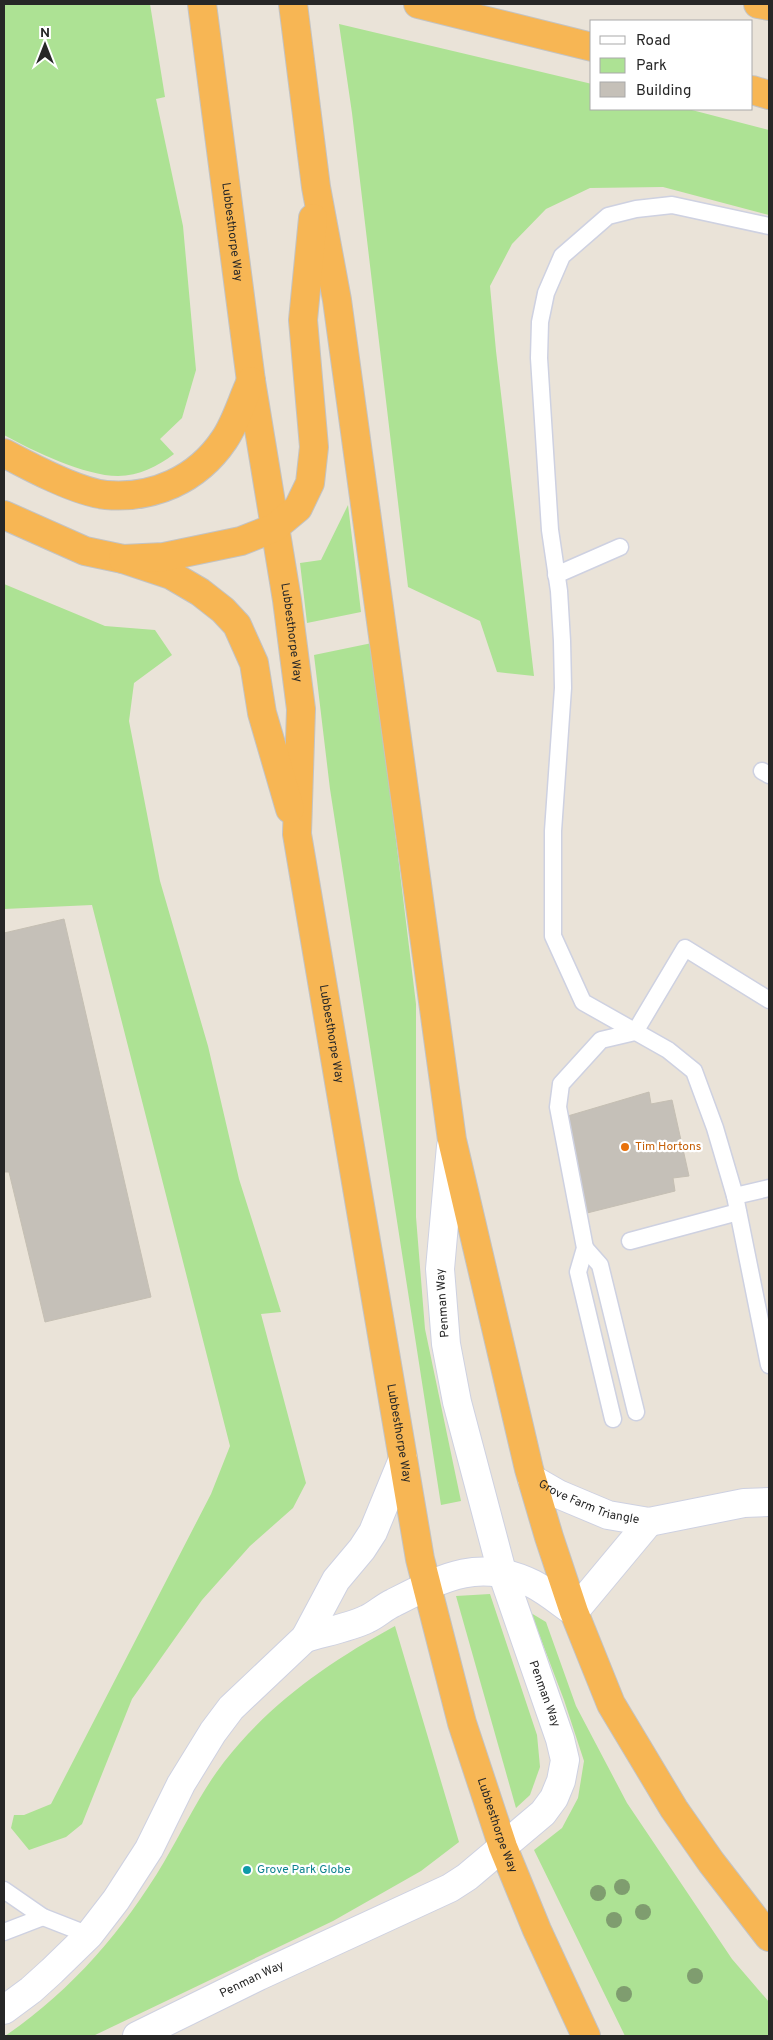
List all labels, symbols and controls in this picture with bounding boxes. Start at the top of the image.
north arrow [20,20,70,70]
legend [590,20,753,110]
text: N [40,25,50,42]
text: Road [636,32,671,51]
text: Park [636,57,667,76]
text: Building [636,82,691,101]
street label: Lubbesthorpe Way [217,181,246,283]
street label: Lubbesthorpe Way [276,582,305,683]
street label: Lubbesthorpe Way [315,983,347,1085]
place label: Tim Hortons [635,1139,701,1155]
marker: Tim Hortons [619,1141,631,1153]
street label: Penman Way [433,1268,453,1338]
street label: Lubbesthorpe Way [382,1383,415,1484]
street label: Grove Farm Triangle [535,1476,640,1528]
street label: Penman Way [525,1659,563,1729]
street label: Lubbesthorpe Way [473,1776,521,1876]
place label: Grove Park Globe [257,1862,351,1878]
marker: Grove Park Globe [241,1864,253,1876]
street label: Penman Way [217,1957,287,2002]

